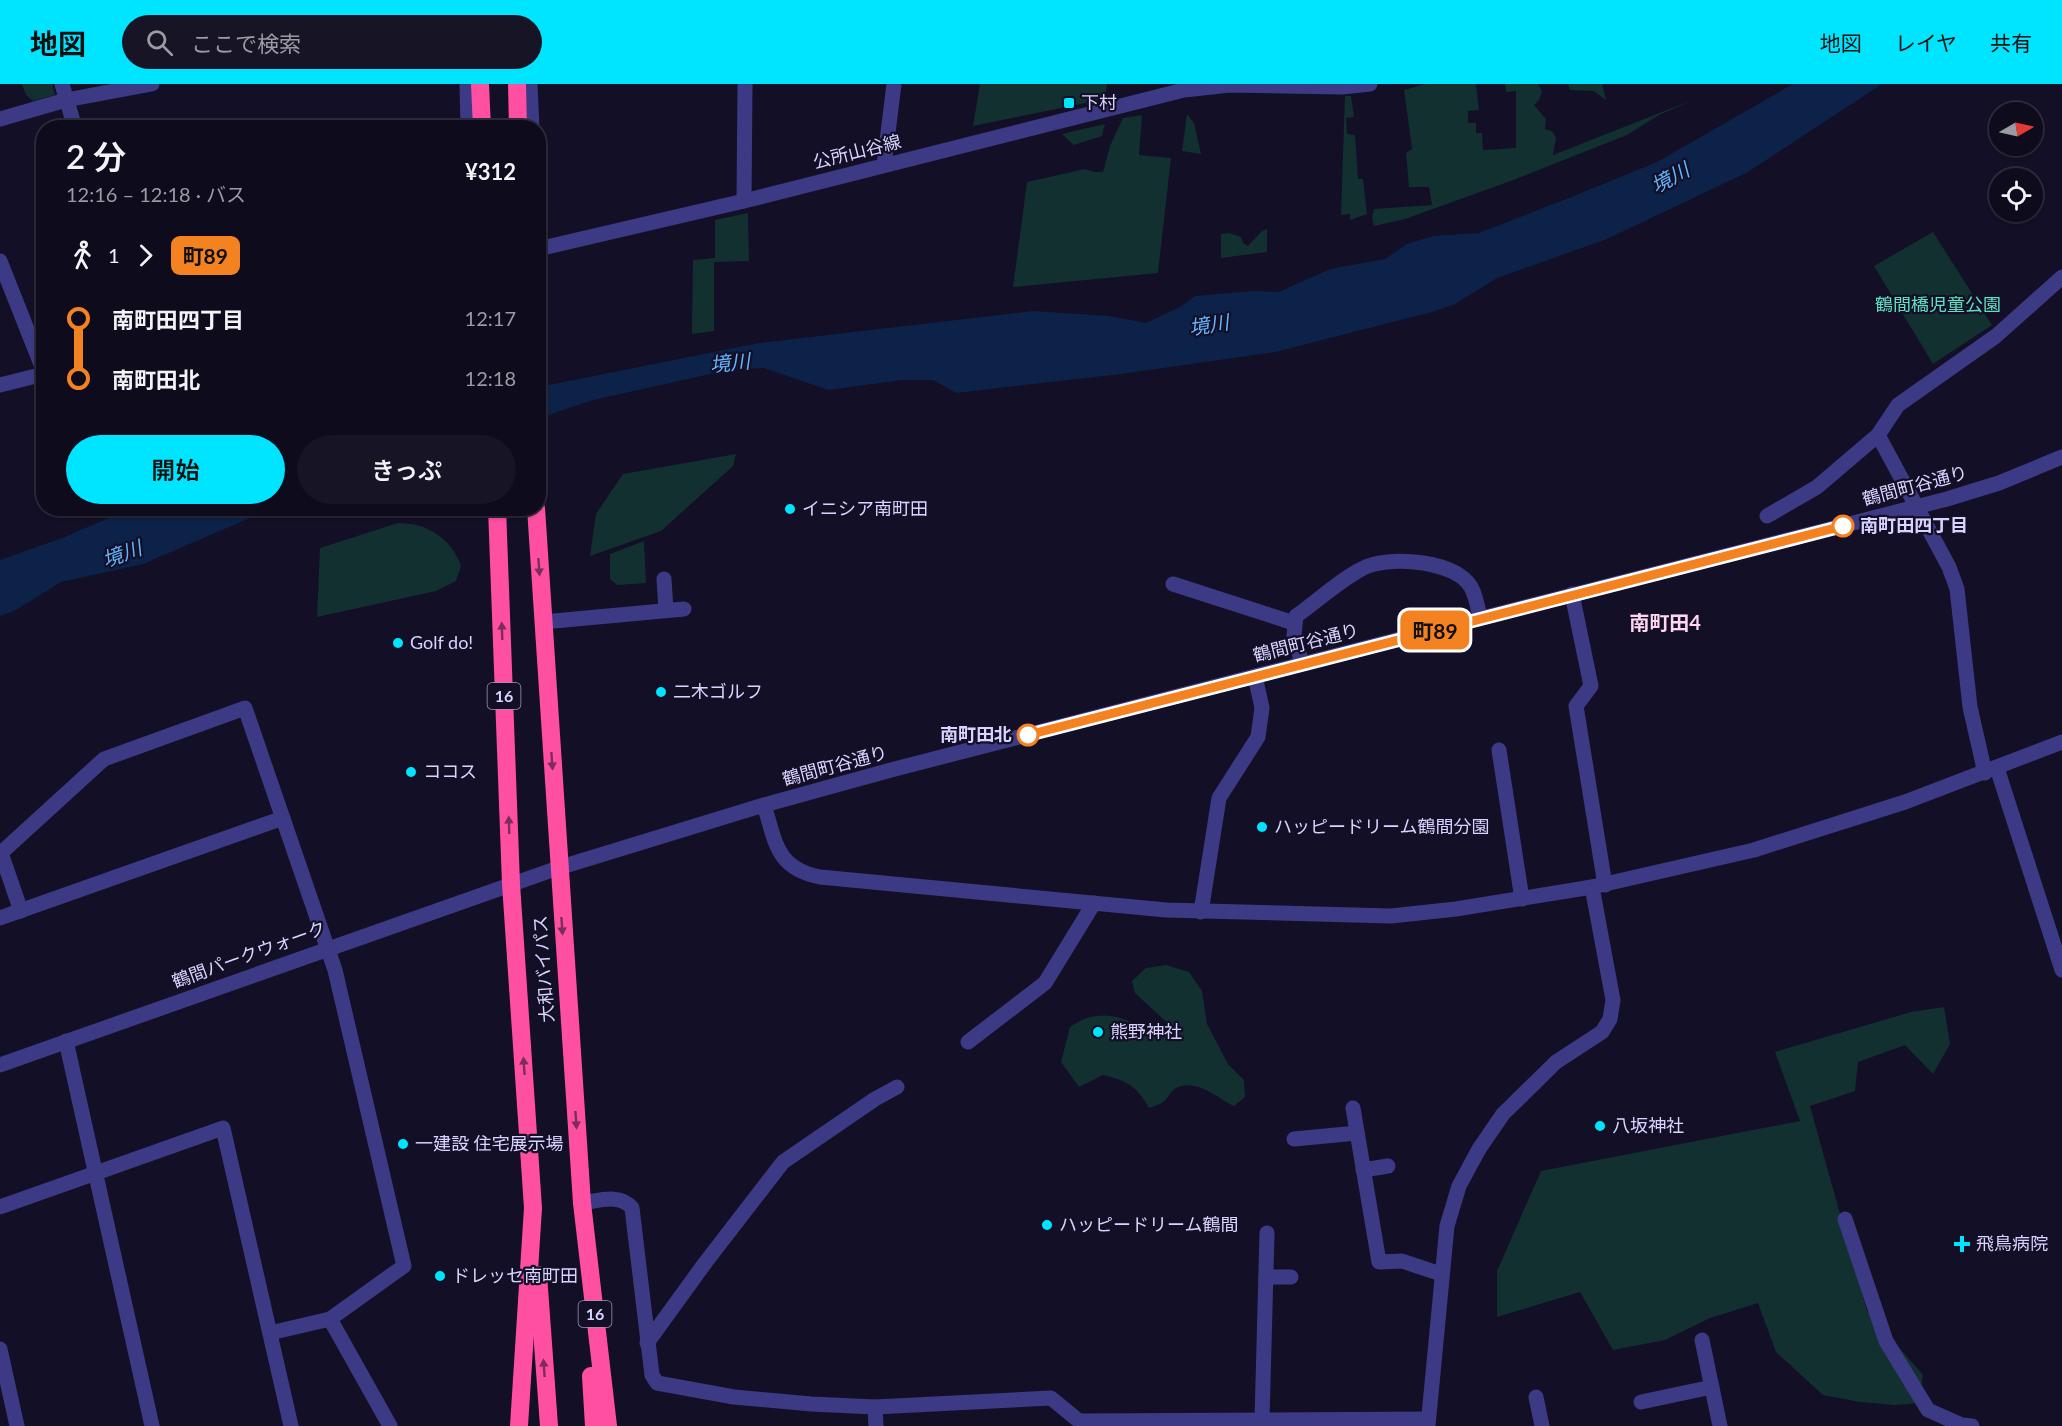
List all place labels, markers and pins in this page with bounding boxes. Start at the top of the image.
place label: 下村 [1081,91,1117,113]
marker: 下村 [1062,96,1076,110]
place label: イニシア南町田 [802,497,928,519]
marker: イニシア南町田 [783,502,797,516]
place label: 南町田四丁目 [1860,514,1968,536]
marker: 南町田四丁目 [1832,515,1854,537]
place label: Golf do! [410,631,473,653]
marker: Golf do! [391,636,405,650]
place label: 二木ゴルフ [673,680,763,702]
marker: 二木ゴルフ [654,685,668,699]
place label: 南町田北 [940,723,1012,745]
marker: 南町田北 [1017,724,1039,746]
place label: ココス [423,760,477,782]
marker: ココス [404,765,418,779]
place label: ハッピードリーム鶴間分園 [1274,815,1489,837]
marker: ハッピードリーム鶴間分園 [1255,820,1269,834]
place label: 熊野神社 [1110,1020,1182,1042]
marker: 熊野神社 [1091,1025,1105,1039]
place label: 八坂神社 [1612,1114,1684,1136]
marker: 八坂神社 [1593,1119,1607,1133]
place label: 一建設 住宅展示場 [415,1132,564,1154]
marker: 一建設 住宅展示場 [396,1137,410,1151]
place label: ハッピードリーム鶴間 [1059,1213,1238,1235]
marker: ハッピードリーム鶴間 [1040,1218,1054,1232]
place label: 飛鳥病院 [1976,1232,2048,1254]
marker: 飛鳥病院 [1953,1235,1971,1253]
place label: ドレッセ南町田 [452,1264,578,1286]
marker: ドレッセ南町田 [433,1269,447,1283]

